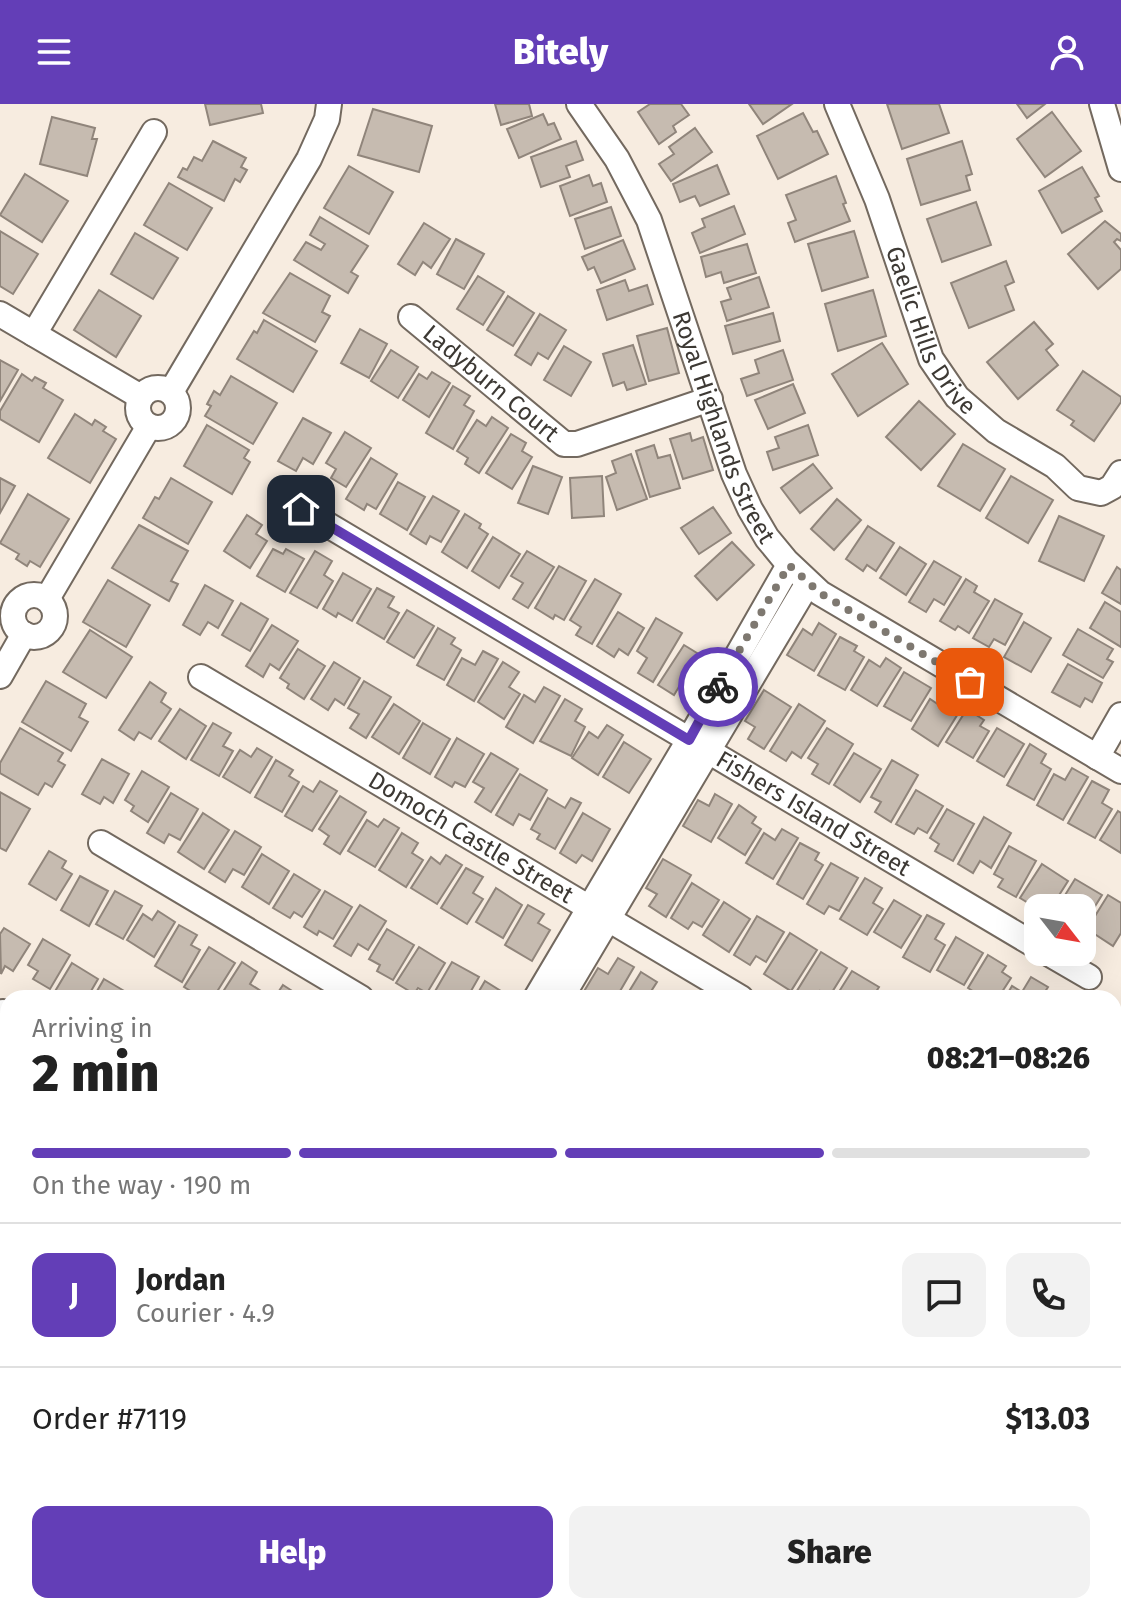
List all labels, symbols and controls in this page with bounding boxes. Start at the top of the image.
icon: menu [32,30,76,74]
text: Bitely [513,30,608,74]
icon: person [1045,30,1089,74]
street label: Gaelic Hills Drive [880,243,981,421]
street label: Royal Highlands Street [666,307,781,549]
street label: Ladyburn Court [418,319,565,448]
pin [267,475,335,543]
icon: home [279,487,323,531]
courier [678,647,758,727]
pin [936,648,1004,716]
icon: bag [948,660,992,704]
icon: bike [696,665,740,709]
street label: Fishers Island Street [711,745,916,882]
street label: Domoch Castle Street [363,766,579,909]
north arrow [1024,894,1096,966]
map controls [1024,894,1096,966]
text: Arriving in [32,1013,153,1044]
text: 08:21–08:26 [927,1040,1090,1076]
text: 2 min [32,1042,159,1105]
text: On the way · 190 m [32,1170,251,1201]
button: chat [902,1253,986,1337]
button: phone [1006,1253,1090,1337]
text: Jordan [136,1262,226,1298]
text: J [69,1277,79,1313]
text: Courier · 4.9 [136,1298,275,1329]
text: Order #7119 [32,1401,187,1437]
text: $13.03 [1005,1401,1090,1437]
button: Help [32,1506,553,1598]
button: Share [569,1506,1090,1598]

